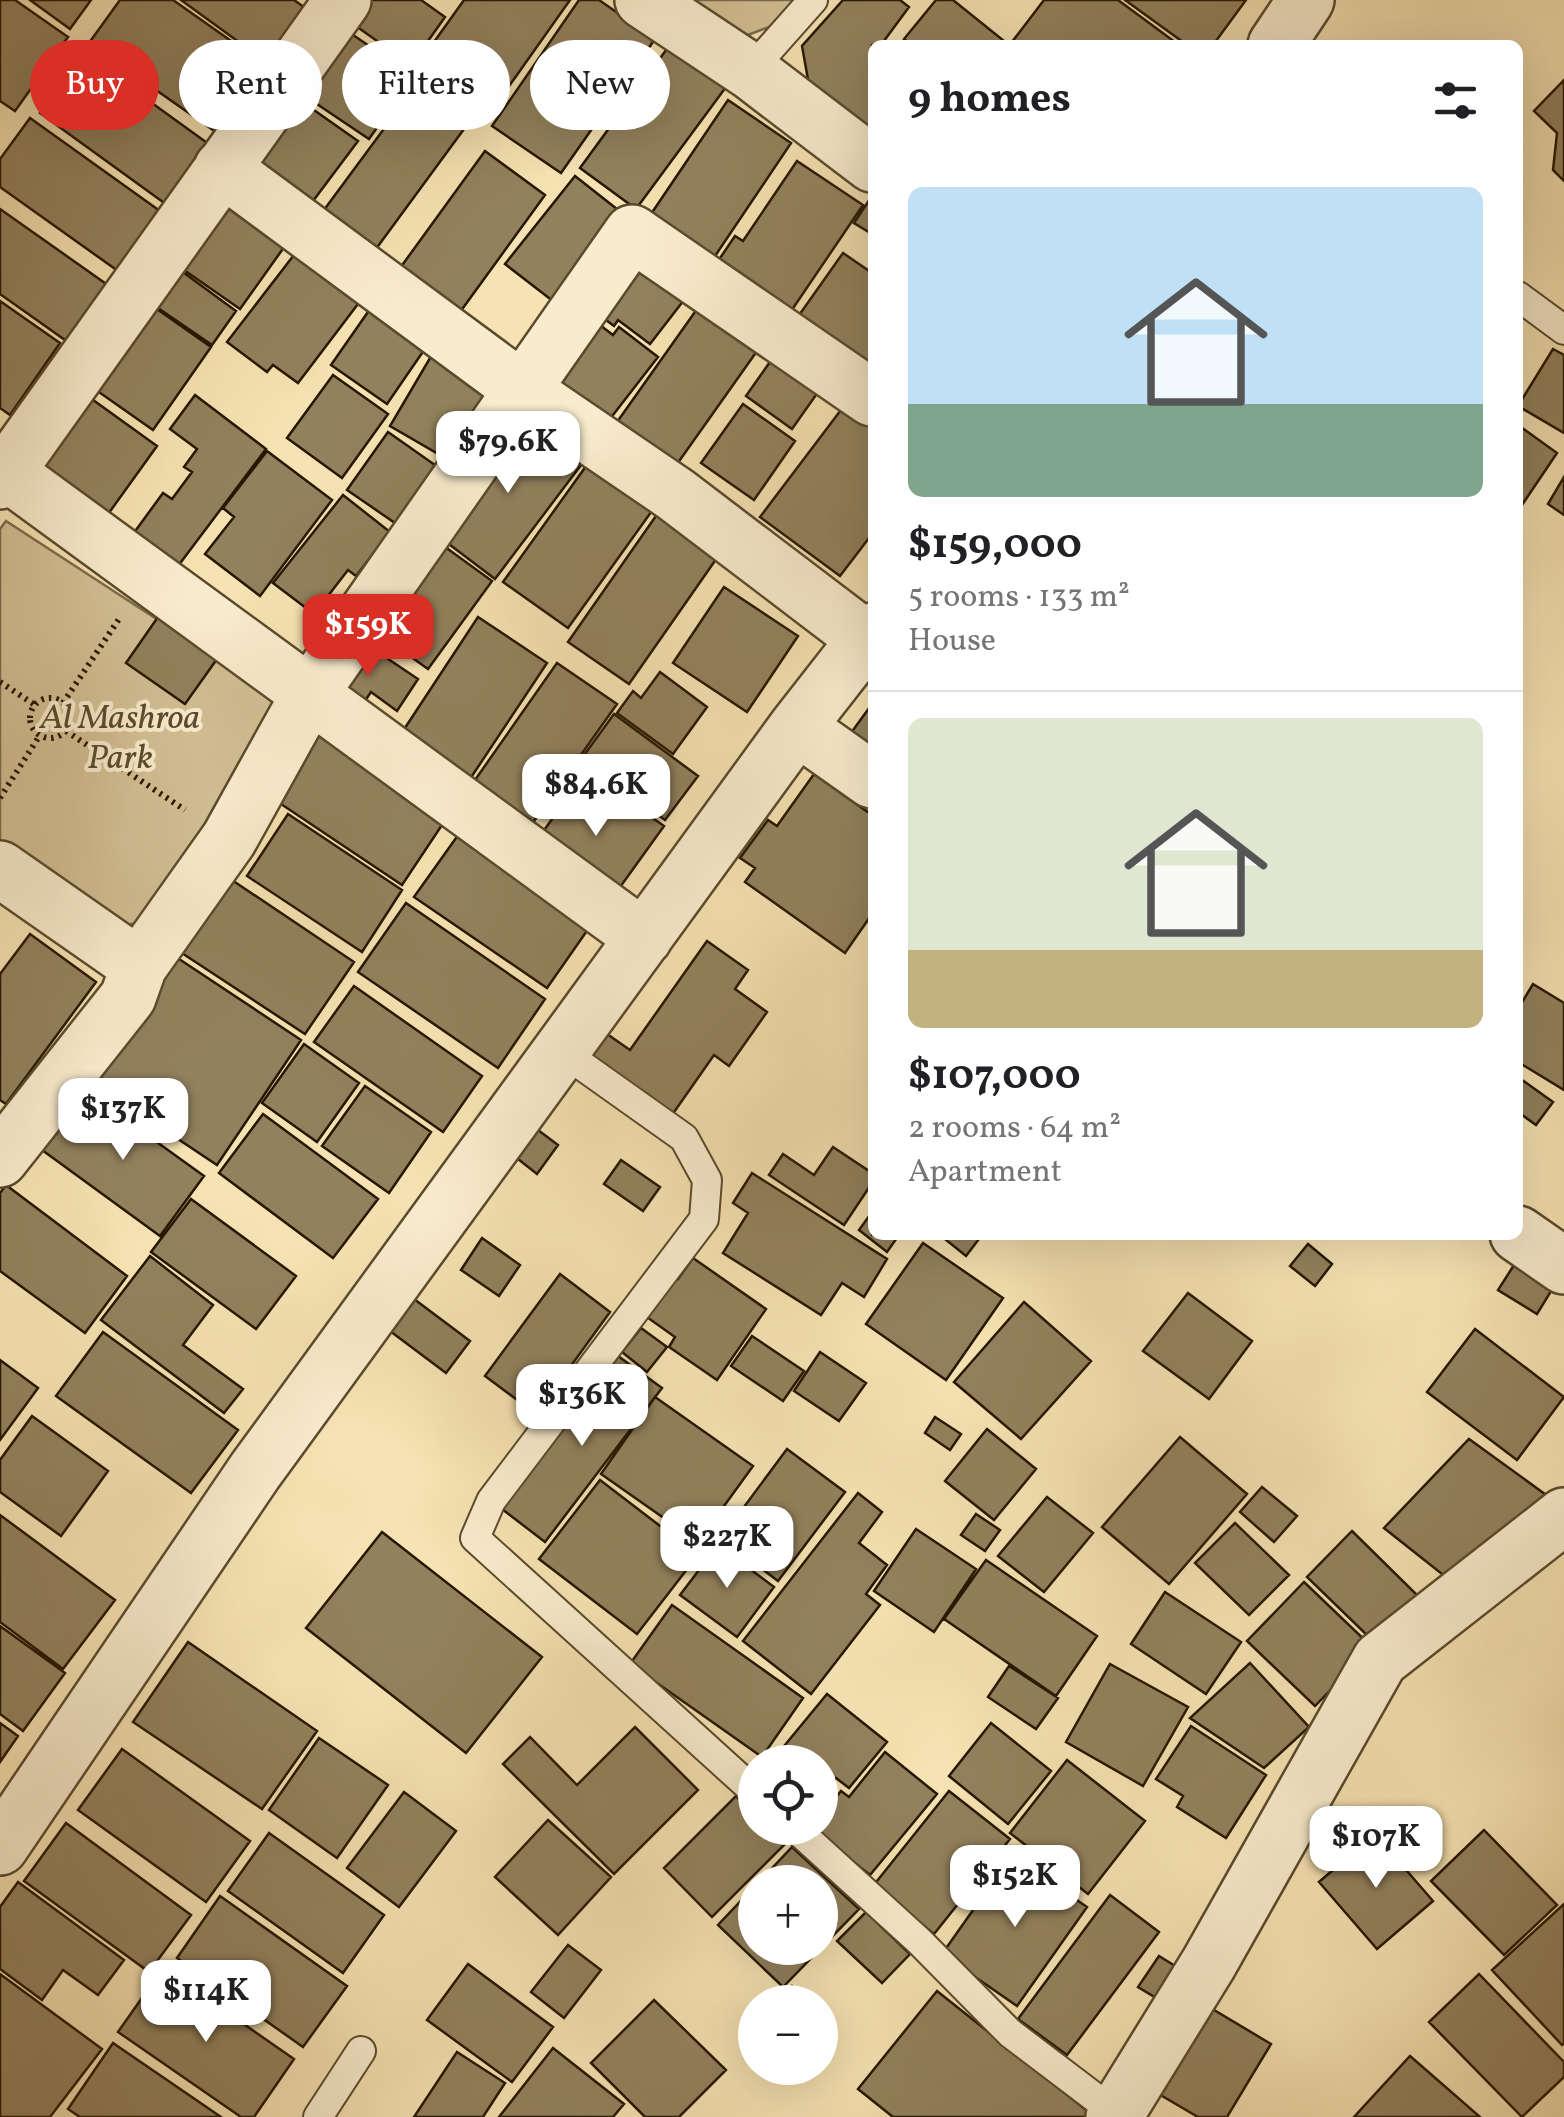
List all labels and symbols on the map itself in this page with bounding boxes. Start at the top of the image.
pin: $79.6K [427,411,589,496]
pin: $159K [298,594,438,679]
park label: Al Mashroa Park [39,695,200,783]
pin: $84.6K [515,754,677,839]
pin: $137K [53,1078,193,1163]
pin: $136K [512,1364,652,1449]
pin: $227K [657,1506,797,1591]
pin: $107K [1306,1806,1446,1891]
pin: $152K [945,1845,1085,1930]
pin: $114K [136,1960,276,2045]

